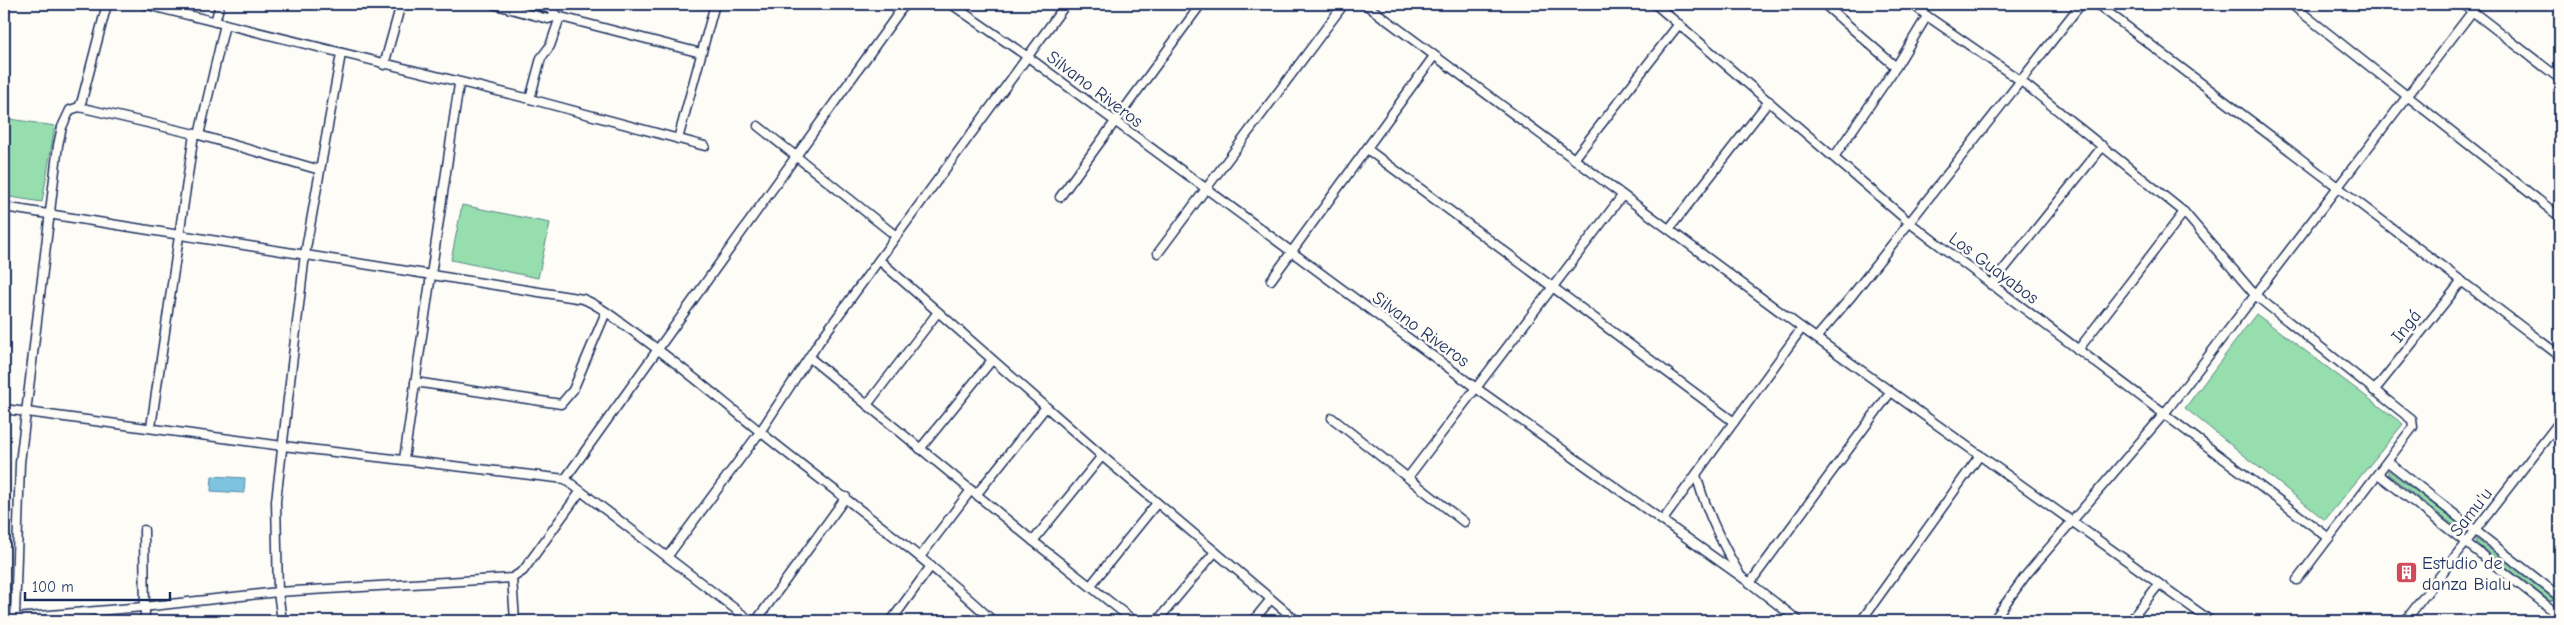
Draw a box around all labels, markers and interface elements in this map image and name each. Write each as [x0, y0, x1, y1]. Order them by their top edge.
street label: Silvano Riveros [1043, 47, 1147, 132]
street label: Los Guayabos [1945, 228, 2043, 309]
street label: Silvano Riveros [1368, 287, 1473, 372]
street label: Ingá [2387, 306, 2426, 347]
street label: Samu'u [2446, 484, 2497, 541]
place label: Estudio de danza Bialu [2422, 553, 2511, 595]
building icon: Estudio de danza Bialu [2394, 561, 2418, 585]
scale bar [25, 570, 170, 602]
text: 100 m [32, 578, 74, 596]

